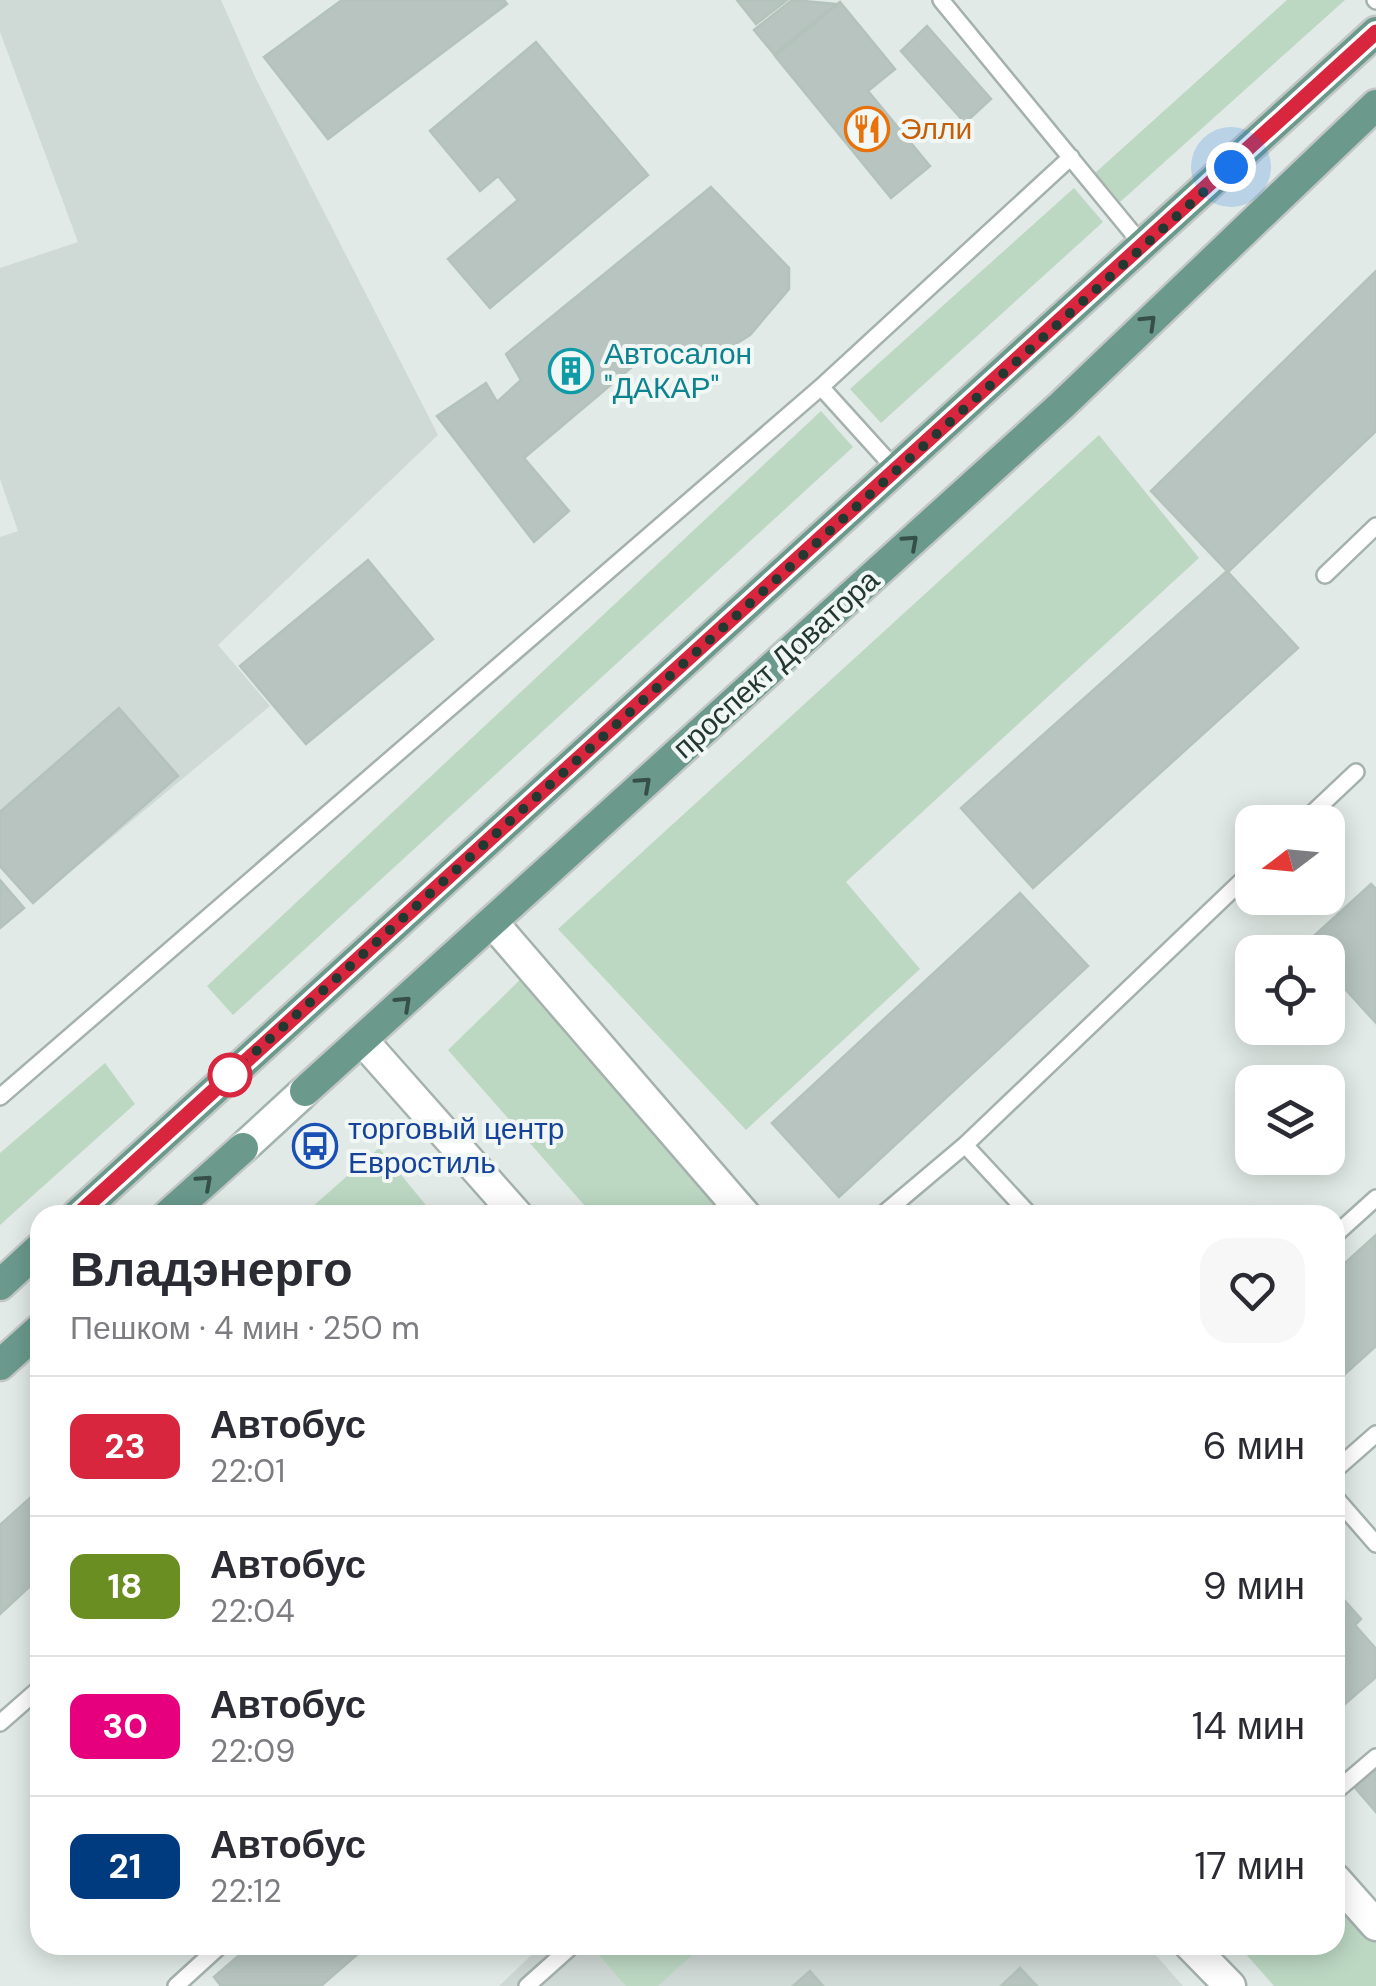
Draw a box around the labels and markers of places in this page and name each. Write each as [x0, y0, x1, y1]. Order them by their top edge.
restaurant icon: Элли [844, 106, 890, 152]
place label: Элли [900, 109, 972, 148]
place label: Автосалон "ДАКАР" [604, 334, 752, 407]
building icon: Автосалон "ДАКАР" [548, 348, 594, 394]
unlabelled marker [209, 1054, 251, 1096]
place label: торговый центр Евростиль [348, 1109, 565, 1182]
bus stop icon: торговый центр Евростиль [292, 1123, 338, 1169]

